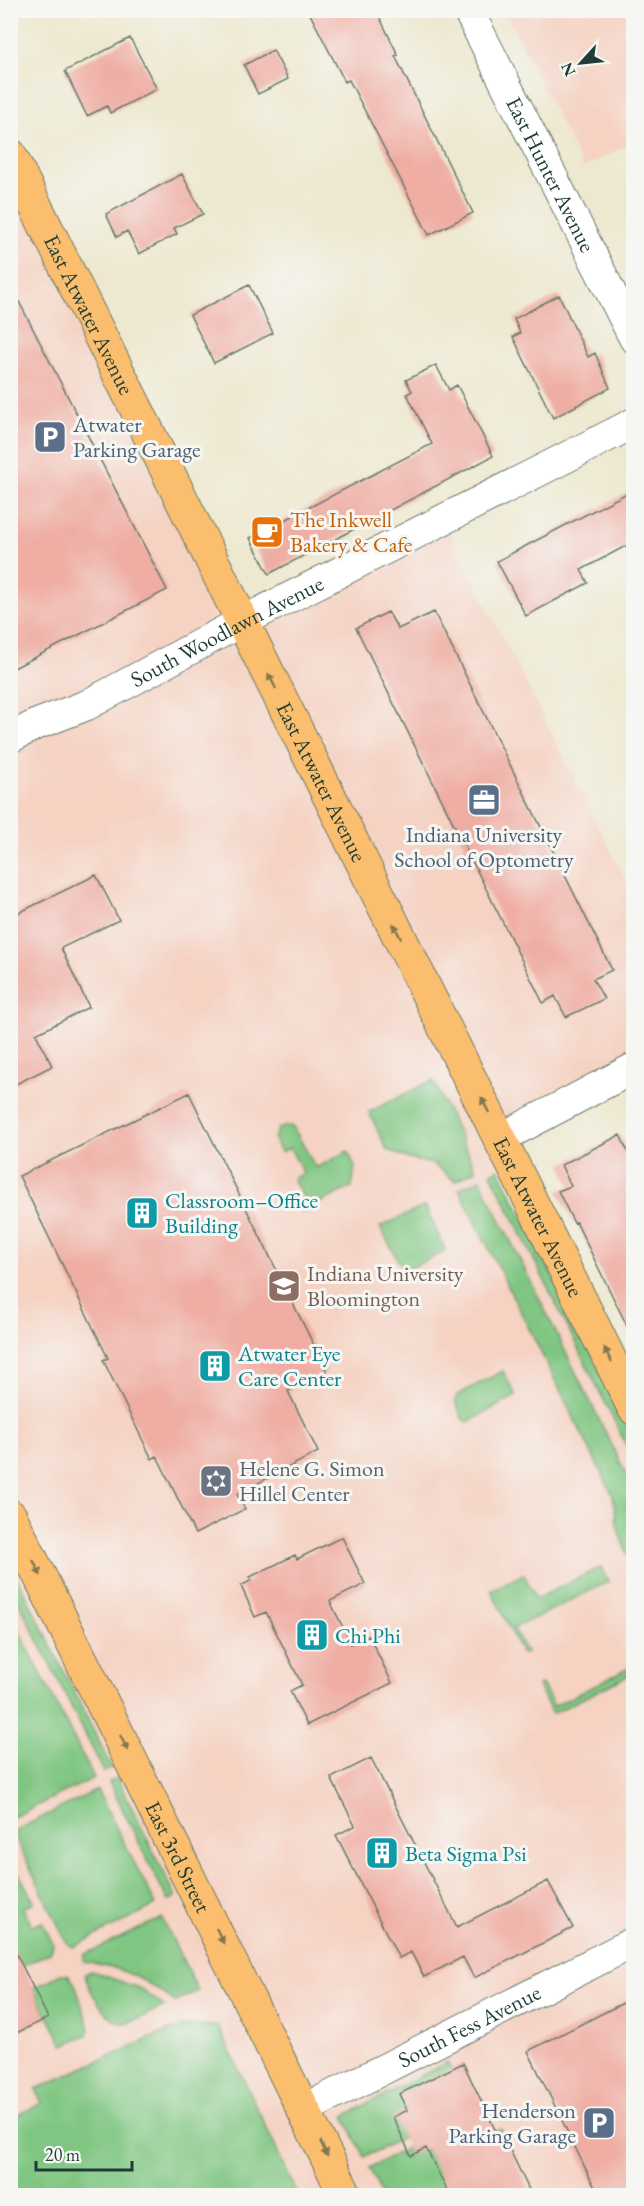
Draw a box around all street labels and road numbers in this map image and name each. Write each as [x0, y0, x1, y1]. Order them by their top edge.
street label: East Hunter Avenue [499, 92, 602, 257]
street label: East Atwater Avenue [37, 230, 141, 400]
street label: South Woodlawn Avenue [125, 569, 329, 694]
street label: East Atwater Avenue [270, 697, 374, 867]
street label: East Atwater Avenue [486, 1132, 590, 1302]
street label: East 3rd Street [138, 1796, 218, 1918]
street label: South Fess Avenue [393, 1978, 546, 2074]

